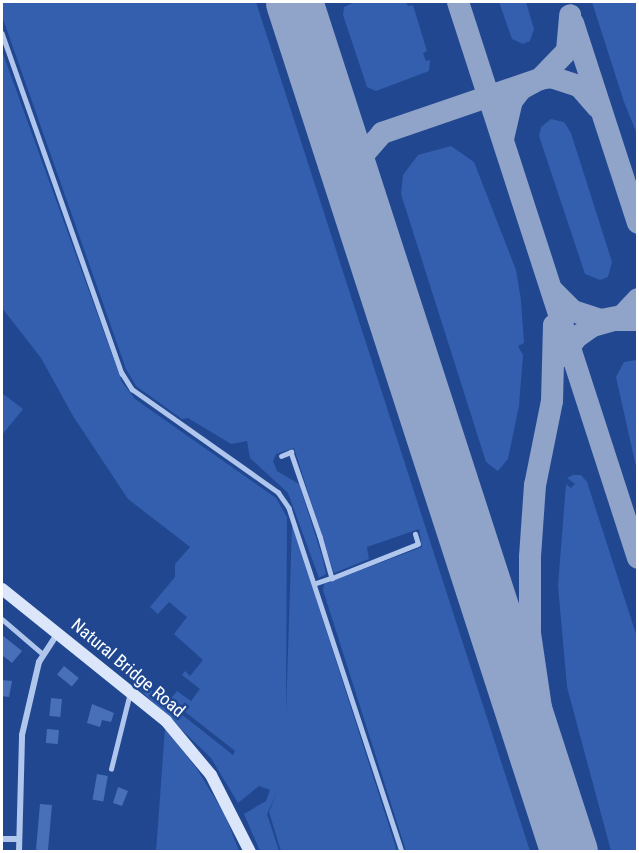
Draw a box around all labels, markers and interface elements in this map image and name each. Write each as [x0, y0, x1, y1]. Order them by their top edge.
street label: Natural Bridge Road [67, 614, 189, 722]

